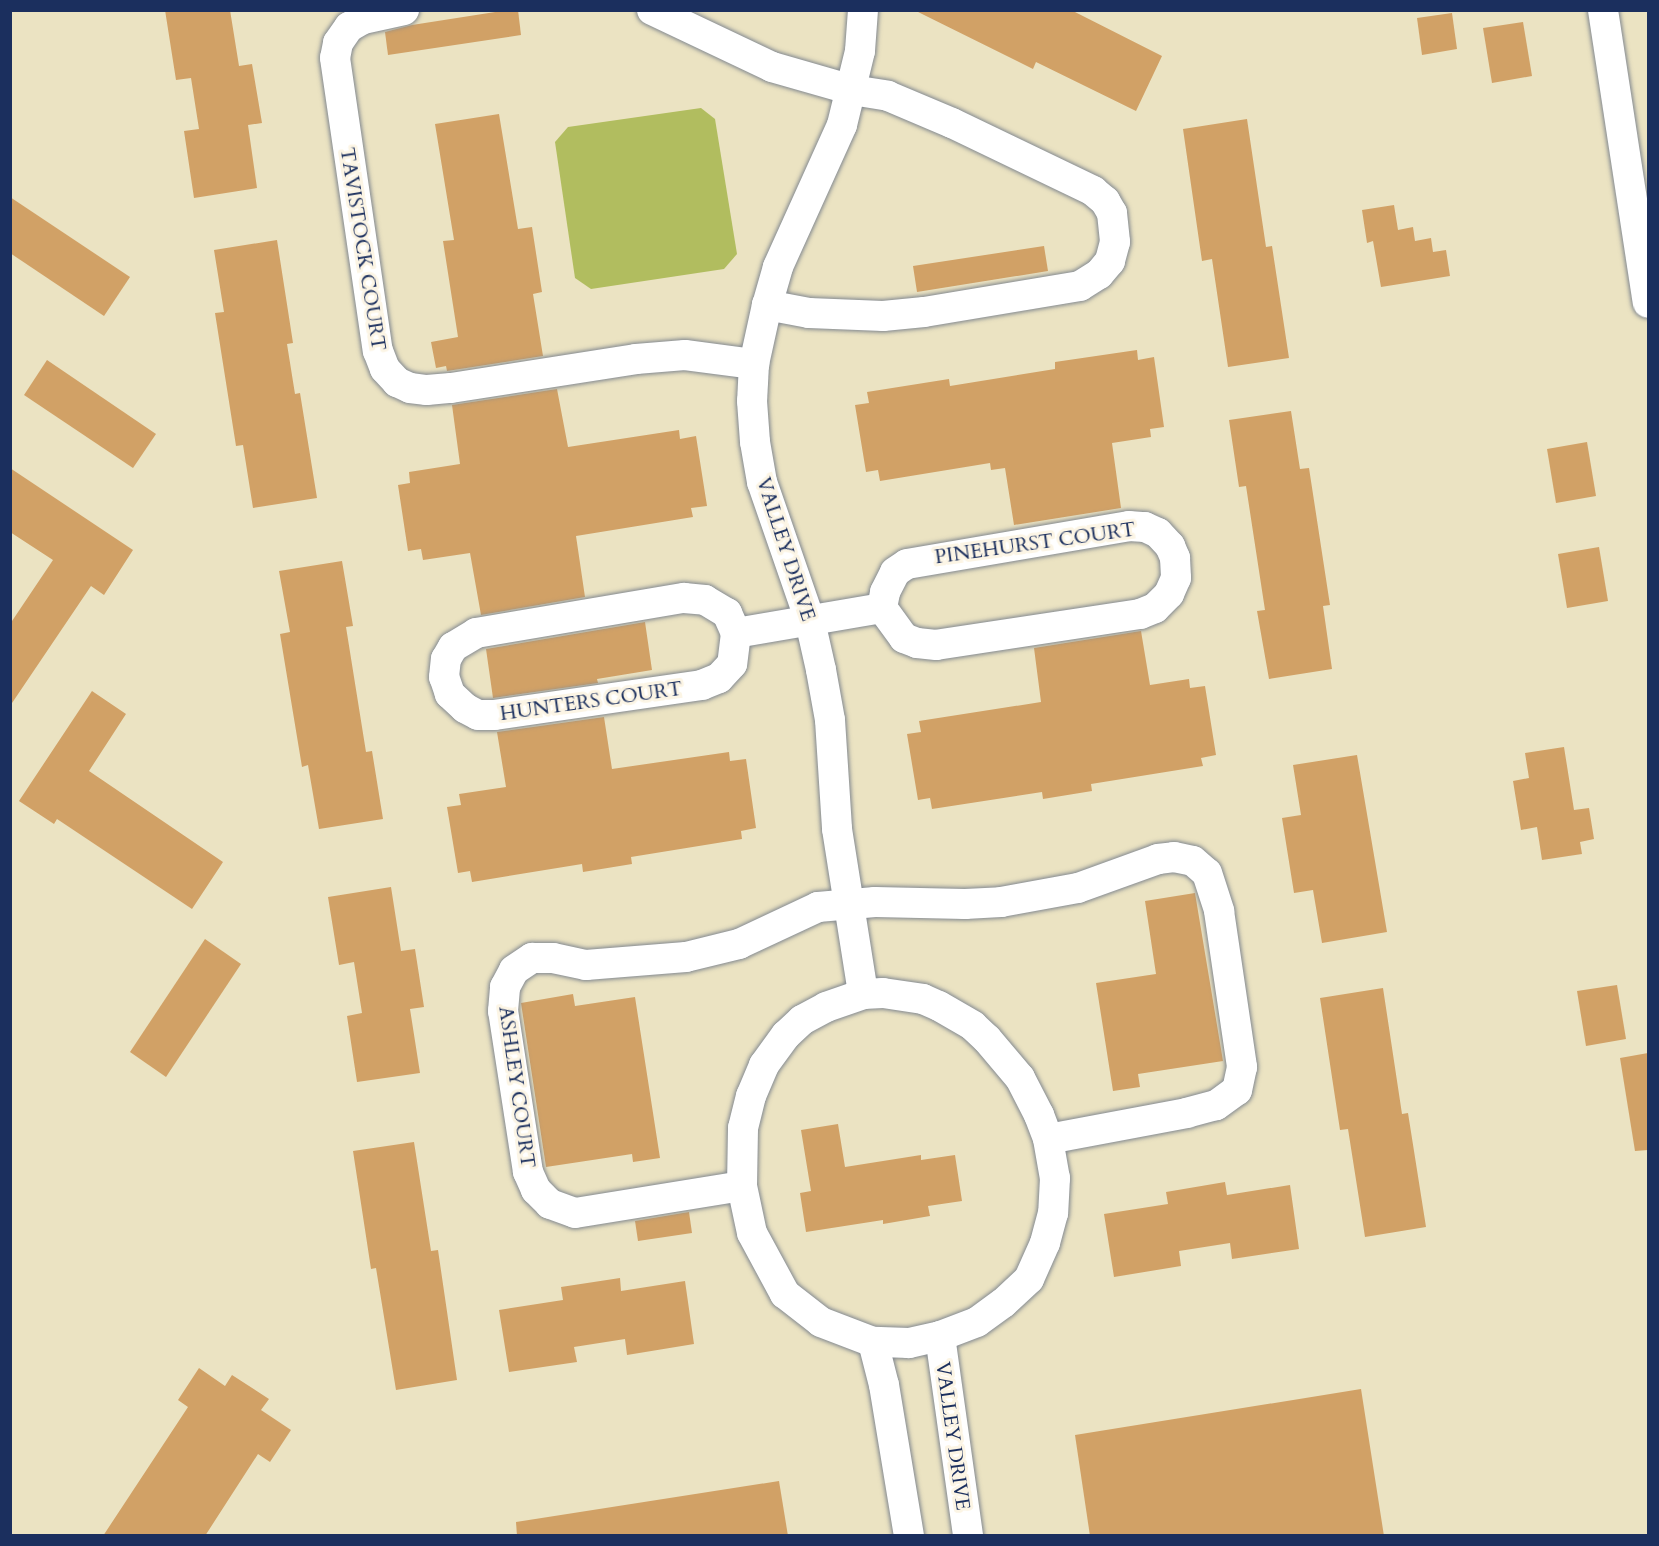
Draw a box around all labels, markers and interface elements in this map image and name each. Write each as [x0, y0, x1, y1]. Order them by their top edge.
street label: TAVISTOCK COURT [335, 146, 391, 352]
street label: VALLEY DRIVE [751, 474, 821, 624]
street label: PINEHURST COURT [933, 517, 1137, 569]
street label: HUNTERS COURT [498, 676, 684, 726]
street label: ASHLEY COURT [494, 1005, 540, 1169]
street label: VALLEY DRIVE [931, 1360, 975, 1512]

